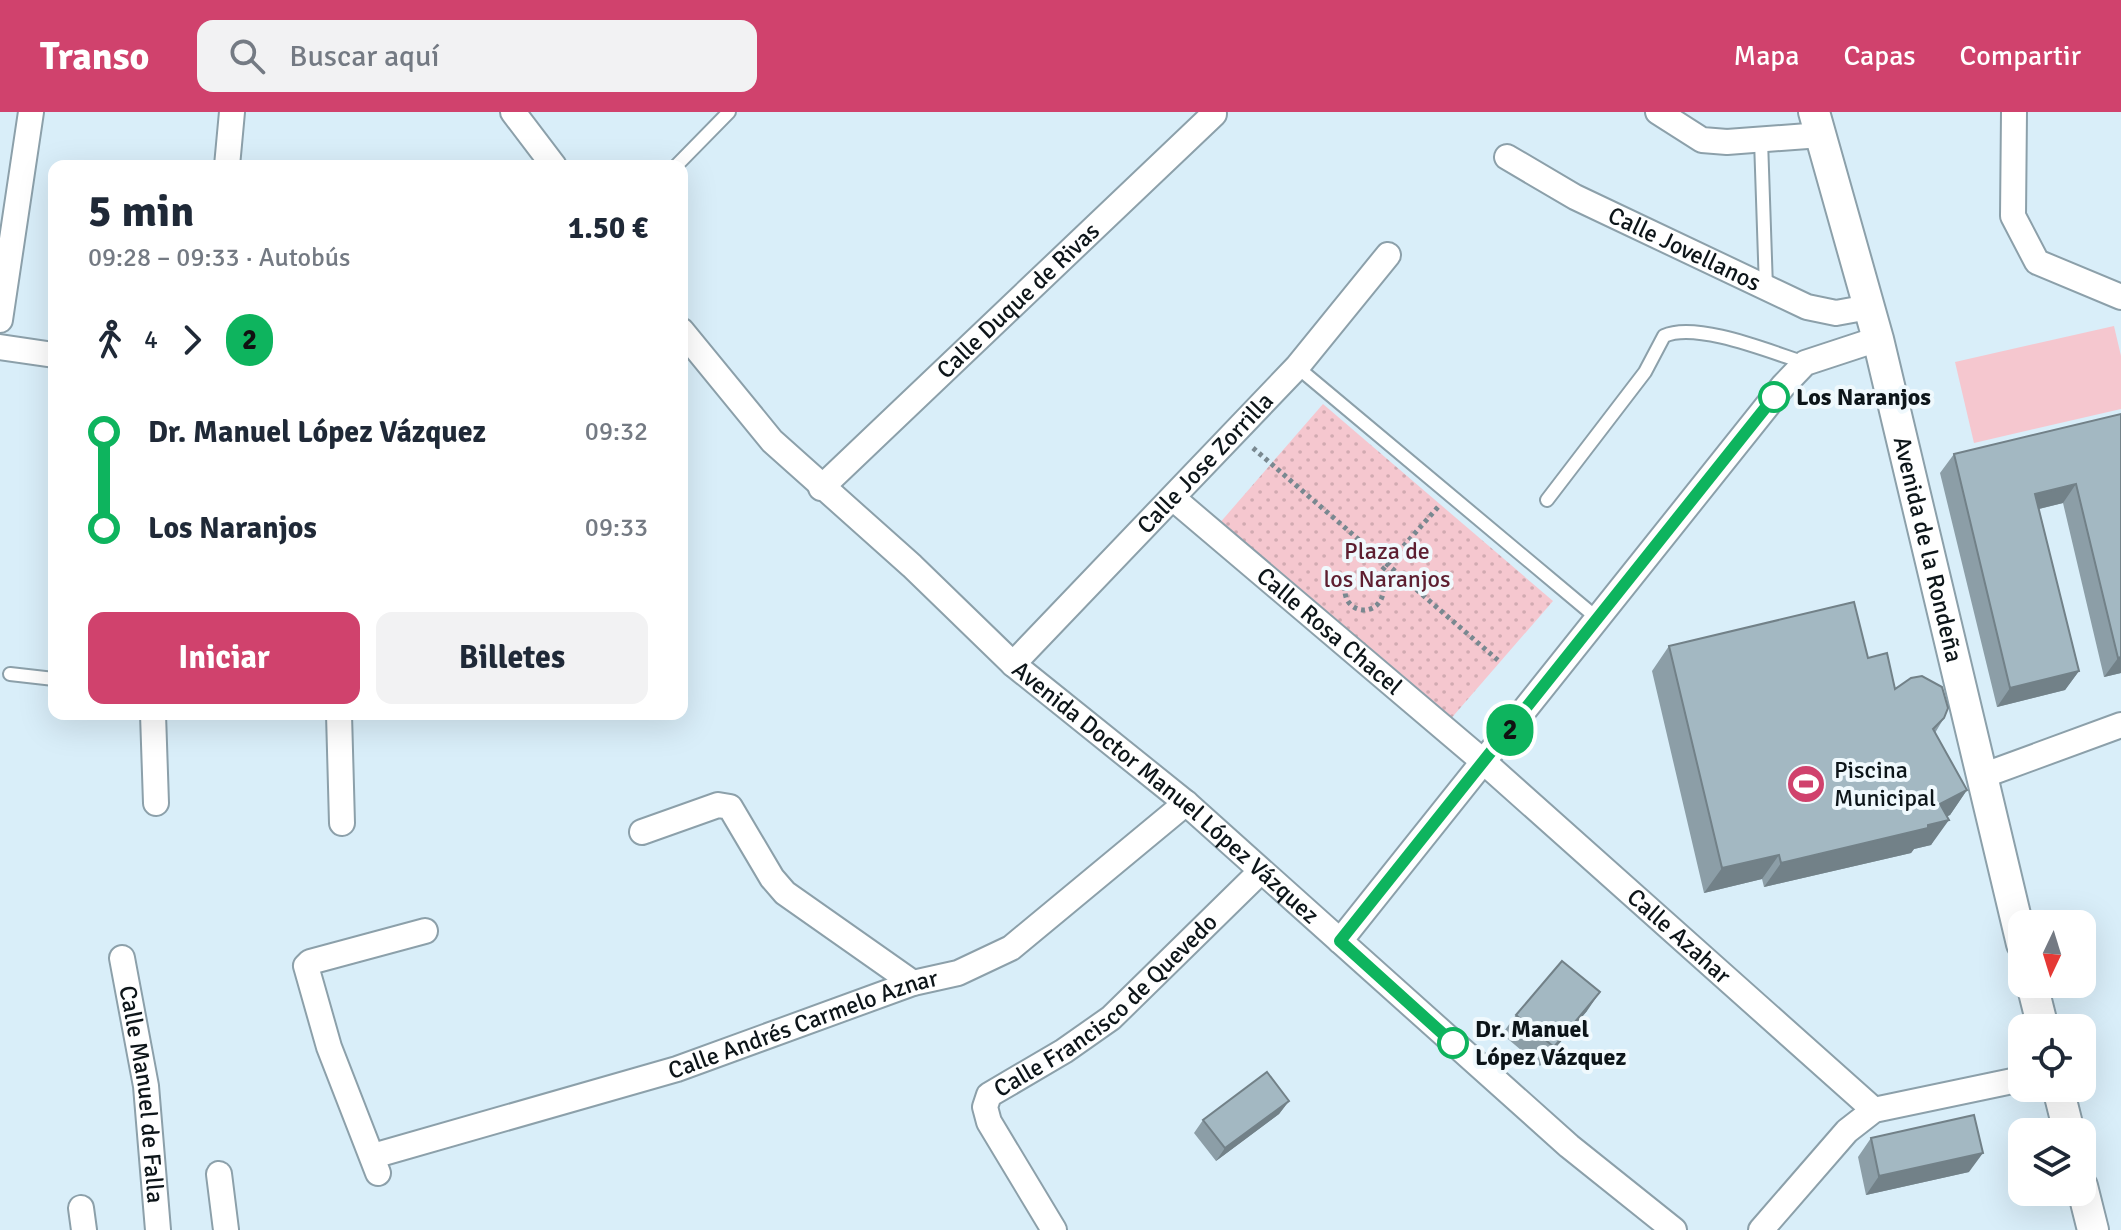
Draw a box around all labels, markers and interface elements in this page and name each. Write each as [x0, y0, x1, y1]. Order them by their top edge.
search box [197, 20, 757, 92]
text: Transo [40, 33, 149, 80]
icon: search [225, 34, 269, 78]
text: Buscar aquí [289, 38, 439, 75]
text: Mapa [1734, 39, 1799, 73]
text: Capas [1843, 39, 1916, 73]
text: Compartir [1960, 39, 2081, 73]
text: 5 min [88, 185, 194, 239]
street label: Calle Jovellanos [1603, 200, 1766, 298]
text: 1.50 € [568, 210, 648, 247]
street label: Calle Duque de Rivas [930, 216, 1106, 385]
text: 09:28 – 09:33 · Autobús [88, 242, 350, 274]
icon: walk [88, 318, 132, 362]
icon: forward [170, 318, 214, 362]
text: 2 [242, 323, 257, 357]
text: 4 [144, 324, 158, 356]
marker: Los Naranjos [1759, 382, 1789, 412]
place label: Los Naranjos [1796, 382, 1931, 412]
street label: Calle Jose Zorrilla [1131, 386, 1280, 540]
text: Dr. Manuel López Vázquez [148, 414, 486, 451]
text: 09:32 [585, 416, 648, 448]
street label: Avenida de la Rondeña [1887, 433, 1969, 665]
text: Los Naranjos [148, 510, 317, 547]
text: 09:33 [585, 512, 648, 544]
park label: Plaza de los Naranjos [1323, 536, 1451, 594]
street label: Calle Rosa Chacel [1250, 561, 1409, 701]
button: Iniciar [88, 612, 360, 704]
button: Billetes [376, 612, 648, 704]
street label: Avenida Doctor Manuel López Vázquez [1006, 654, 1325, 930]
line badge: 2 [1484, 704, 1536, 756]
text: 2 [1502, 713, 1518, 747]
place label: Piscina Municipal [1834, 755, 1936, 813]
sports icon: Piscina Municipal [1785, 763, 1827, 805]
street label: Calle Azahar [1621, 882, 1737, 990]
street label: Calle Francisco de Quevedo [988, 907, 1224, 1104]
north arrow [2008, 910, 2096, 998]
map controls [2008, 910, 2096, 1206]
street label: Calle Andrés Carmelo Aznar [665, 963, 941, 1086]
street label: Calle Manuel de Falla [112, 983, 171, 1204]
place label: Dr. Manuel López Vázquez [1475, 1014, 1626, 1072]
button: locate [2008, 1014, 2096, 1102]
marker: Dr. Manuel López Vázquez [1438, 1028, 1468, 1058]
button: layers [2008, 1118, 2096, 1206]

